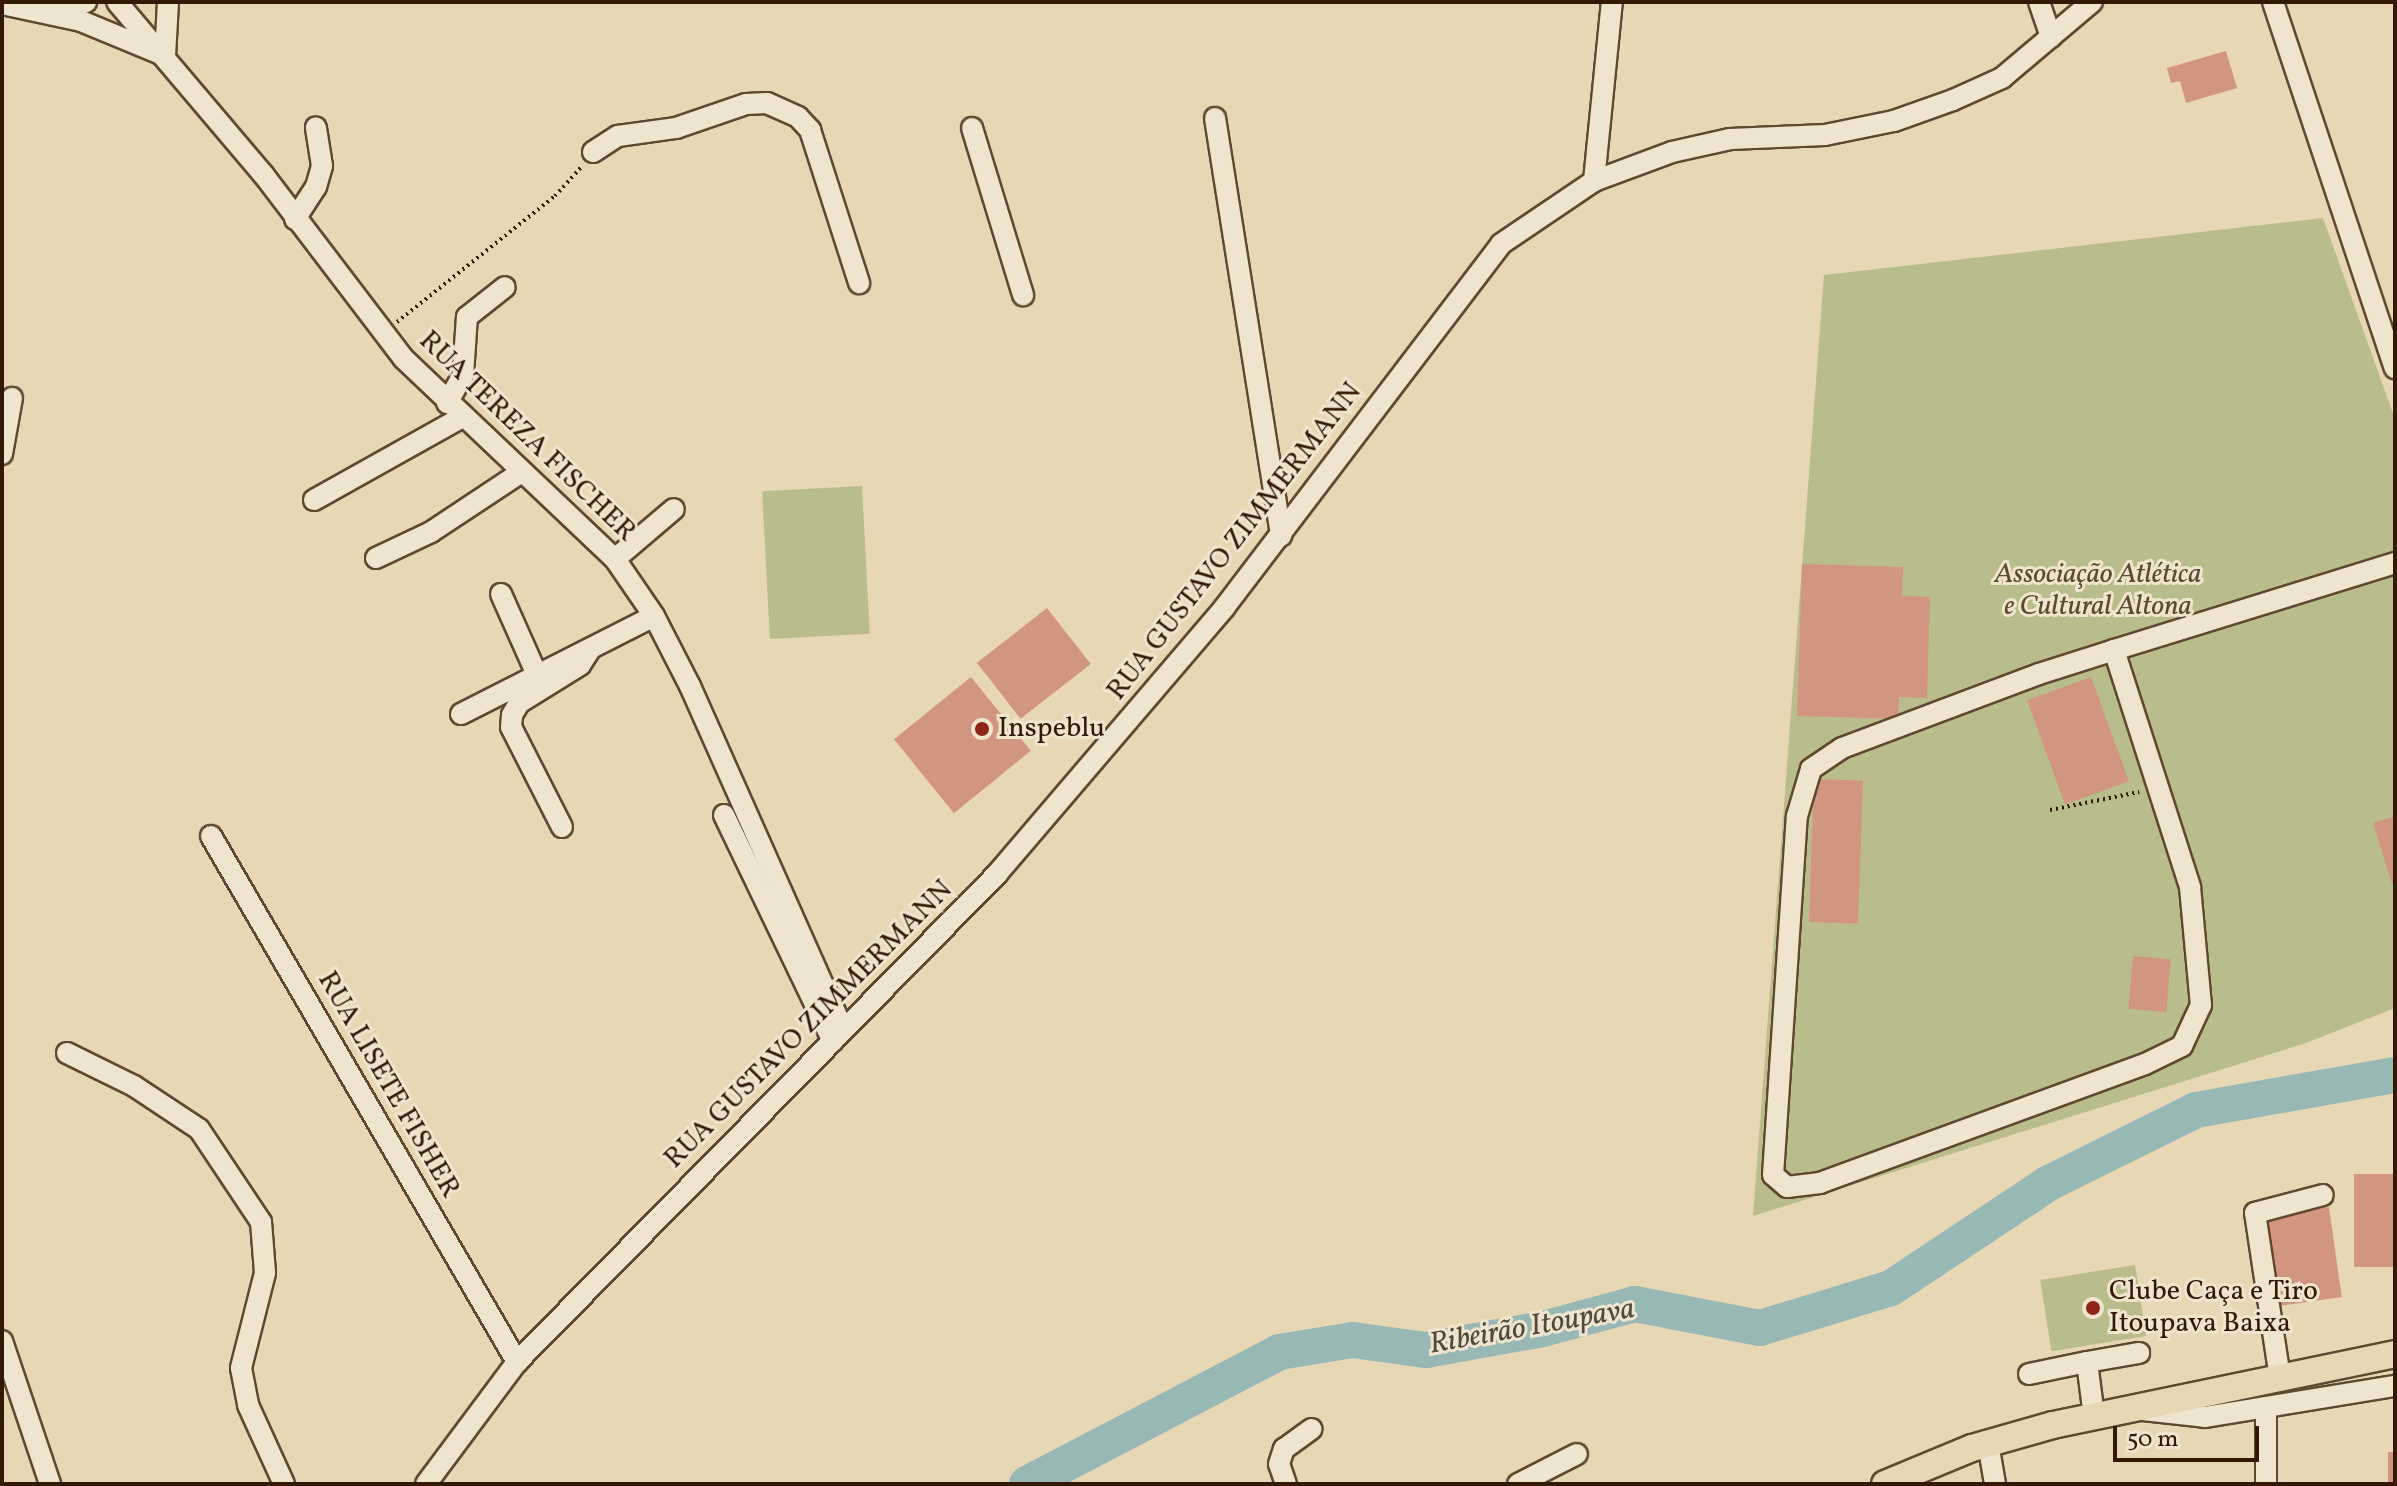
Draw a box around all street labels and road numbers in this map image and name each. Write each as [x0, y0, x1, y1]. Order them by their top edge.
street label: RUA TEREZA FISCHER [411, 324, 643, 550]
street label: RUA GUSTAVO ZIMMERMANN [1101, 377, 1369, 707]
street label: RUA GUSTAVO ZIMMERMANN [658, 874, 960, 1176]
street label: RUA LISETE FISHER [310, 966, 466, 1204]

